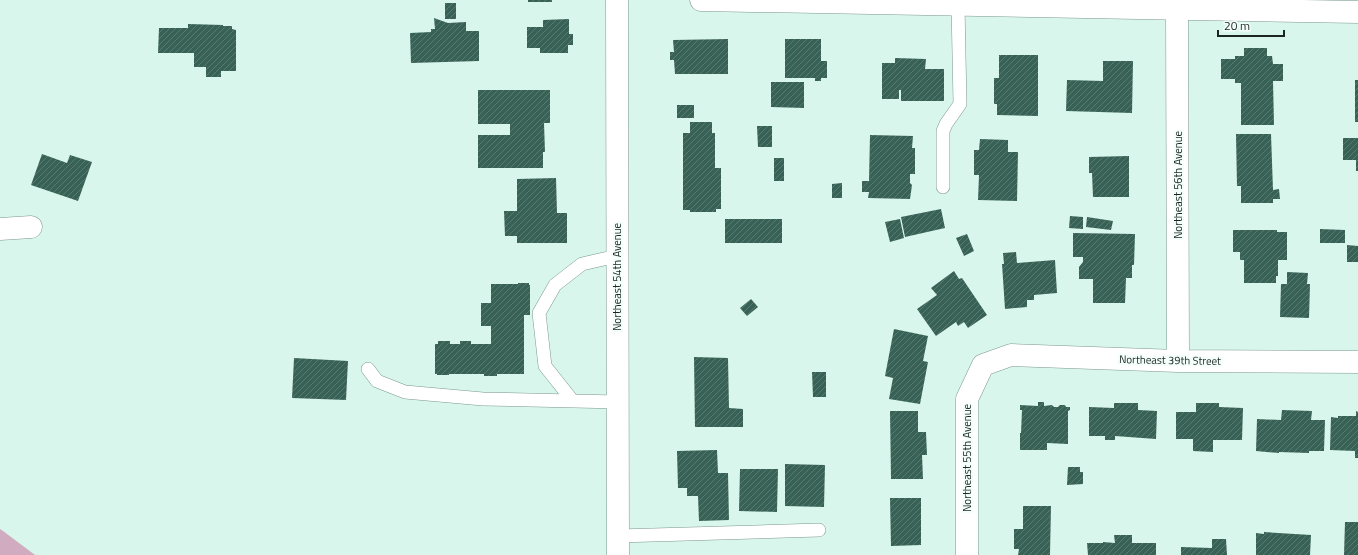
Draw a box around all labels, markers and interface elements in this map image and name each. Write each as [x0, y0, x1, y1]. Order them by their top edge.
scale bar [1218, 12, 1284, 38]
text: 20 m [1224, 16, 1250, 35]
street label: Northeast 56th Avenue [1170, 130, 1186, 239]
street label: Northeast 54th Avenue [609, 222, 625, 331]
street label: Northeast 39th Street [1119, 351, 1221, 369]
street label: Northeast 55th Avenue [959, 403, 975, 512]

